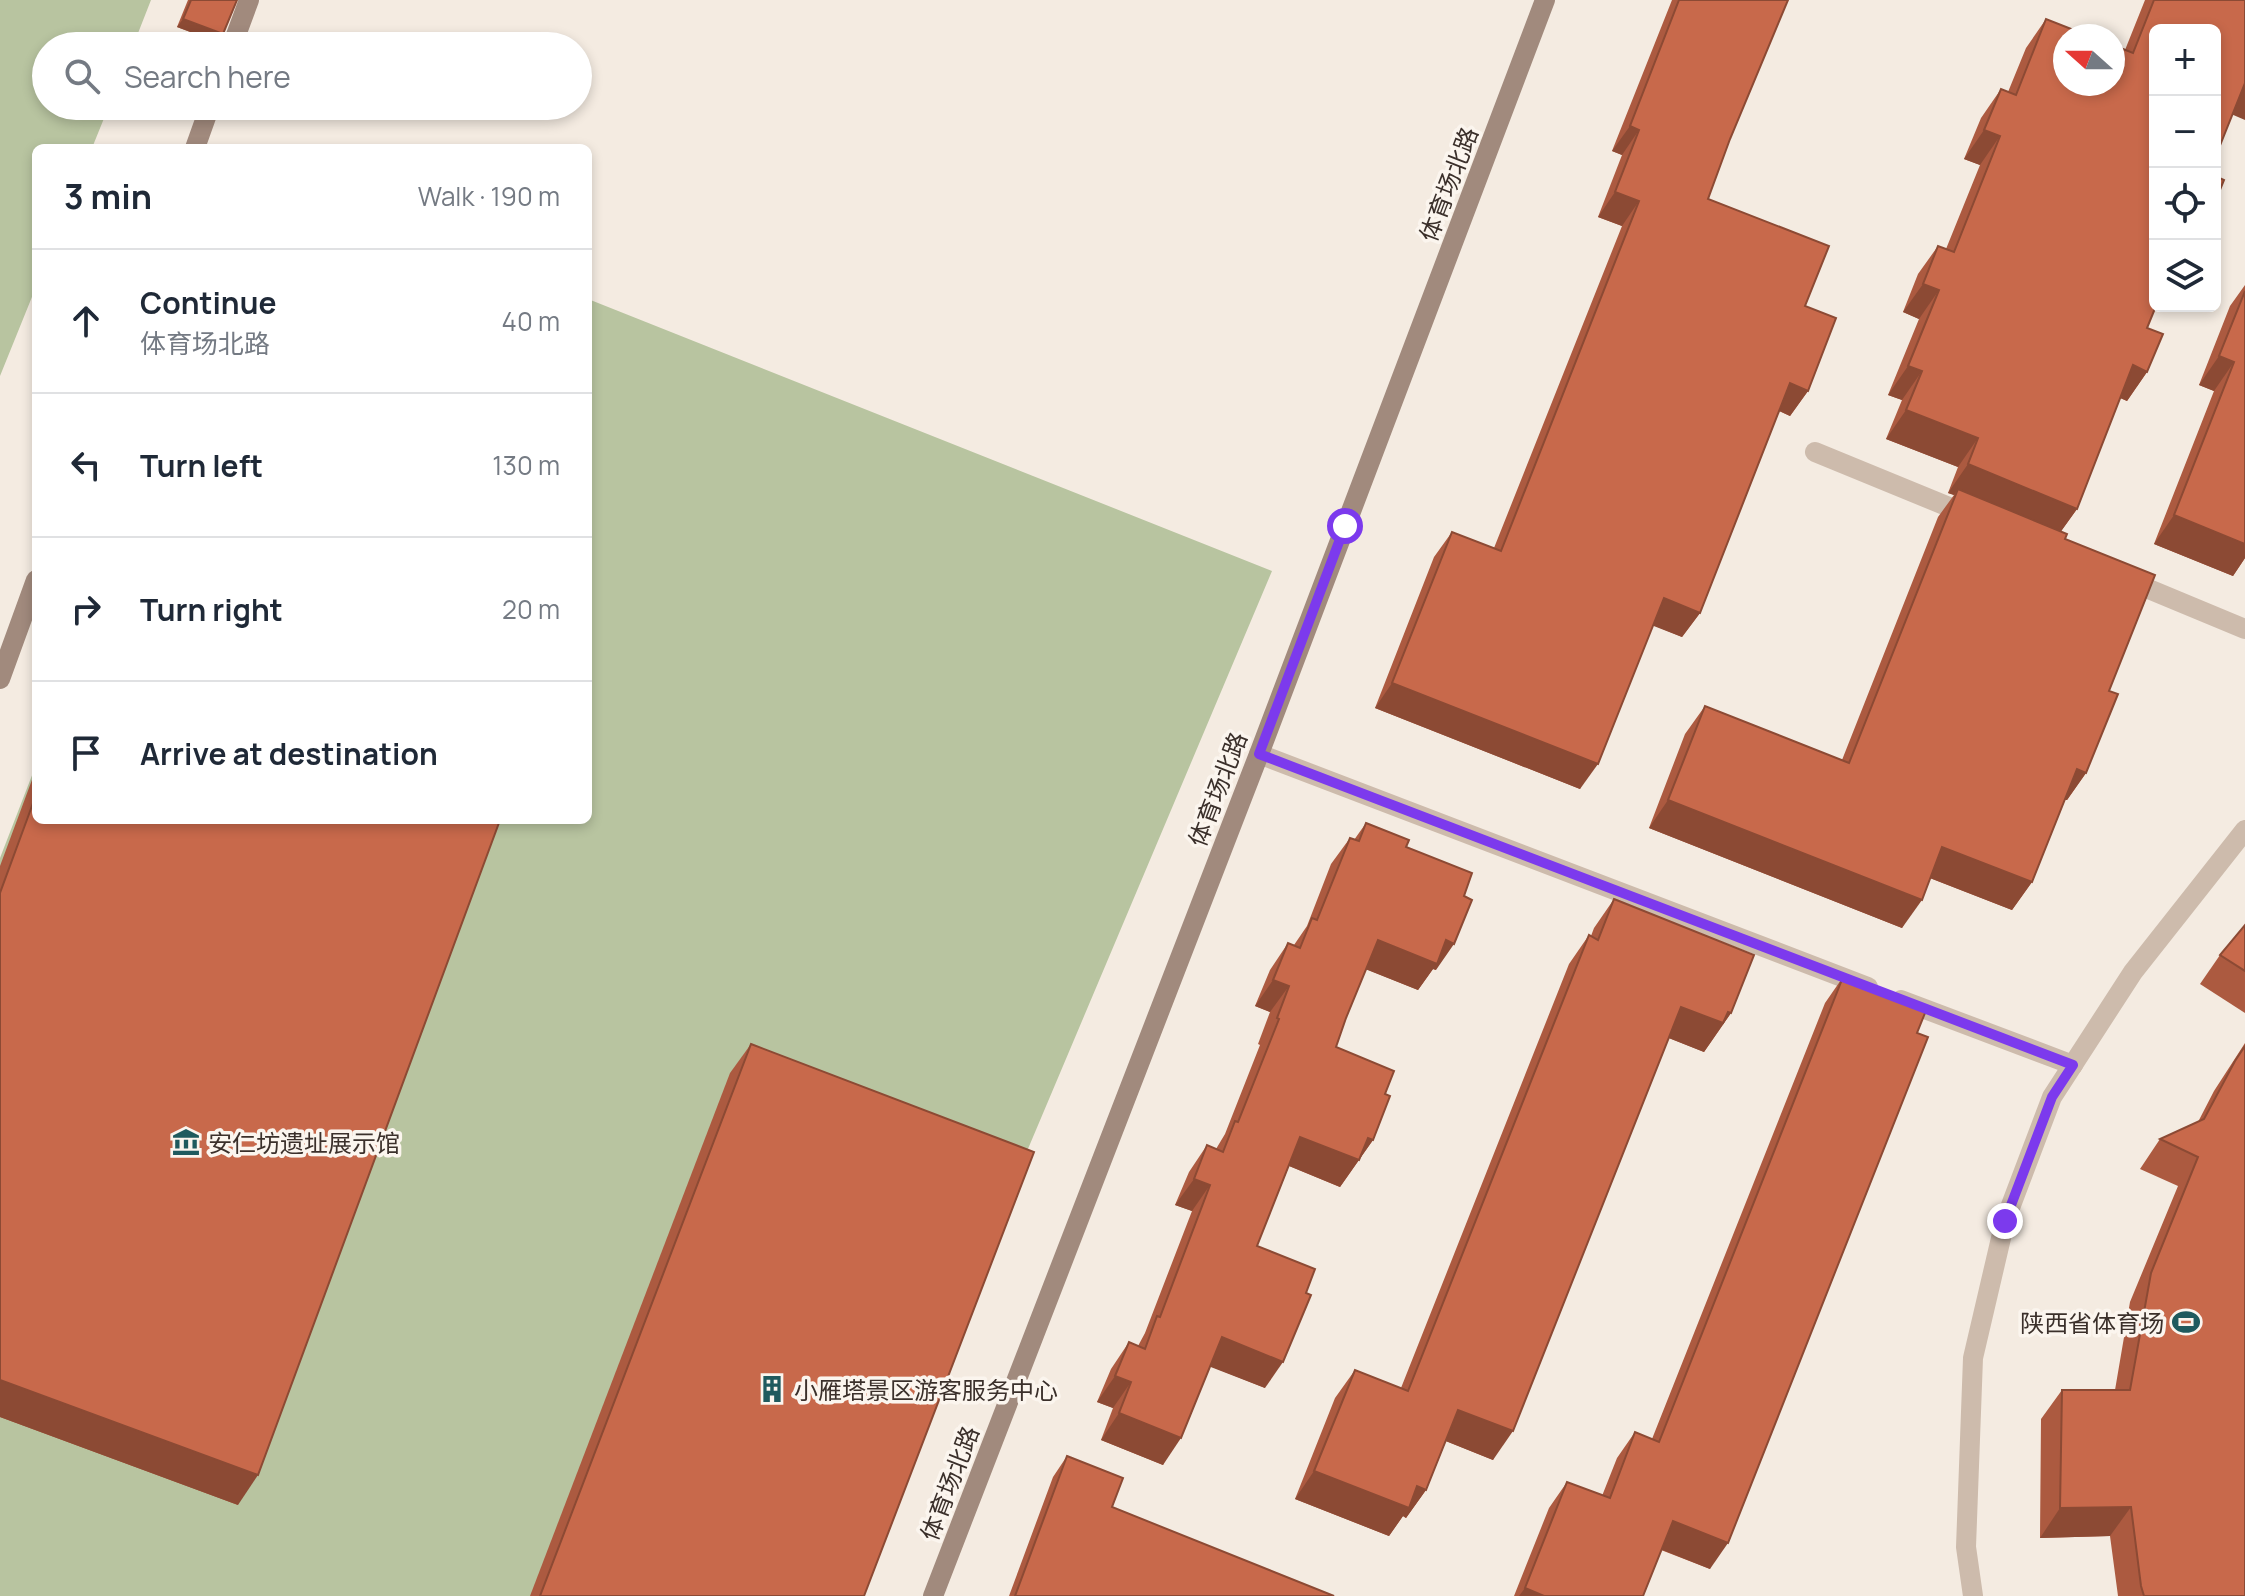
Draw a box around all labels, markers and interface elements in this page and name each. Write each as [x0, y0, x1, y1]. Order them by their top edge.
north arrow [2053, 24, 2125, 96]
map controls [2149, 24, 2221, 312]
button: + [2149, 24, 2221, 96]
search box [32, 32, 592, 120]
icon: search [60, 54, 104, 98]
text: Search here [124, 56, 291, 97]
button: − [2149, 96, 2221, 168]
street label: 体育场北路 [1411, 122, 1485, 246]
button: locate [2149, 168, 2221, 240]
text: 3 min [64, 173, 152, 219]
text: Walk · 190 m [418, 178, 560, 214]
button: layers [2149, 240, 2221, 312]
text: Continue [140, 282, 276, 323]
icon: ahead [64, 299, 108, 343]
text: 40 m [502, 303, 560, 339]
text: 体育场北路 [140, 325, 270, 361]
icon: left [64, 443, 108, 487]
text: Turn left [140, 445, 263, 486]
text: 130 m [492, 447, 560, 483]
route start [1327, 508, 1363, 544]
icon: right [64, 587, 108, 631]
text: Turn right [140, 589, 283, 630]
text: 20 m [502, 591, 560, 627]
street label: 体育场北路 [1180, 727, 1254, 851]
icon: arrive [64, 731, 108, 775]
text: Arrive at destination [140, 733, 438, 774]
place label: 安仁坊遗址展示馆 [208, 1126, 400, 1159]
museum icon: 安仁坊遗址展示馆 [171, 1127, 201, 1157]
route end [1987, 1203, 2023, 1239]
place label: 陕西省体育场 [2020, 1306, 2164, 1339]
sports icon: 陕西省体育场 [2171, 1307, 2201, 1337]
place label: 小雁塔景区游客服务中心 [794, 1373, 1058, 1406]
building icon: 小雁塔景区游客服务中心 [757, 1374, 787, 1404]
street label: 体育场北路 [912, 1421, 986, 1545]

